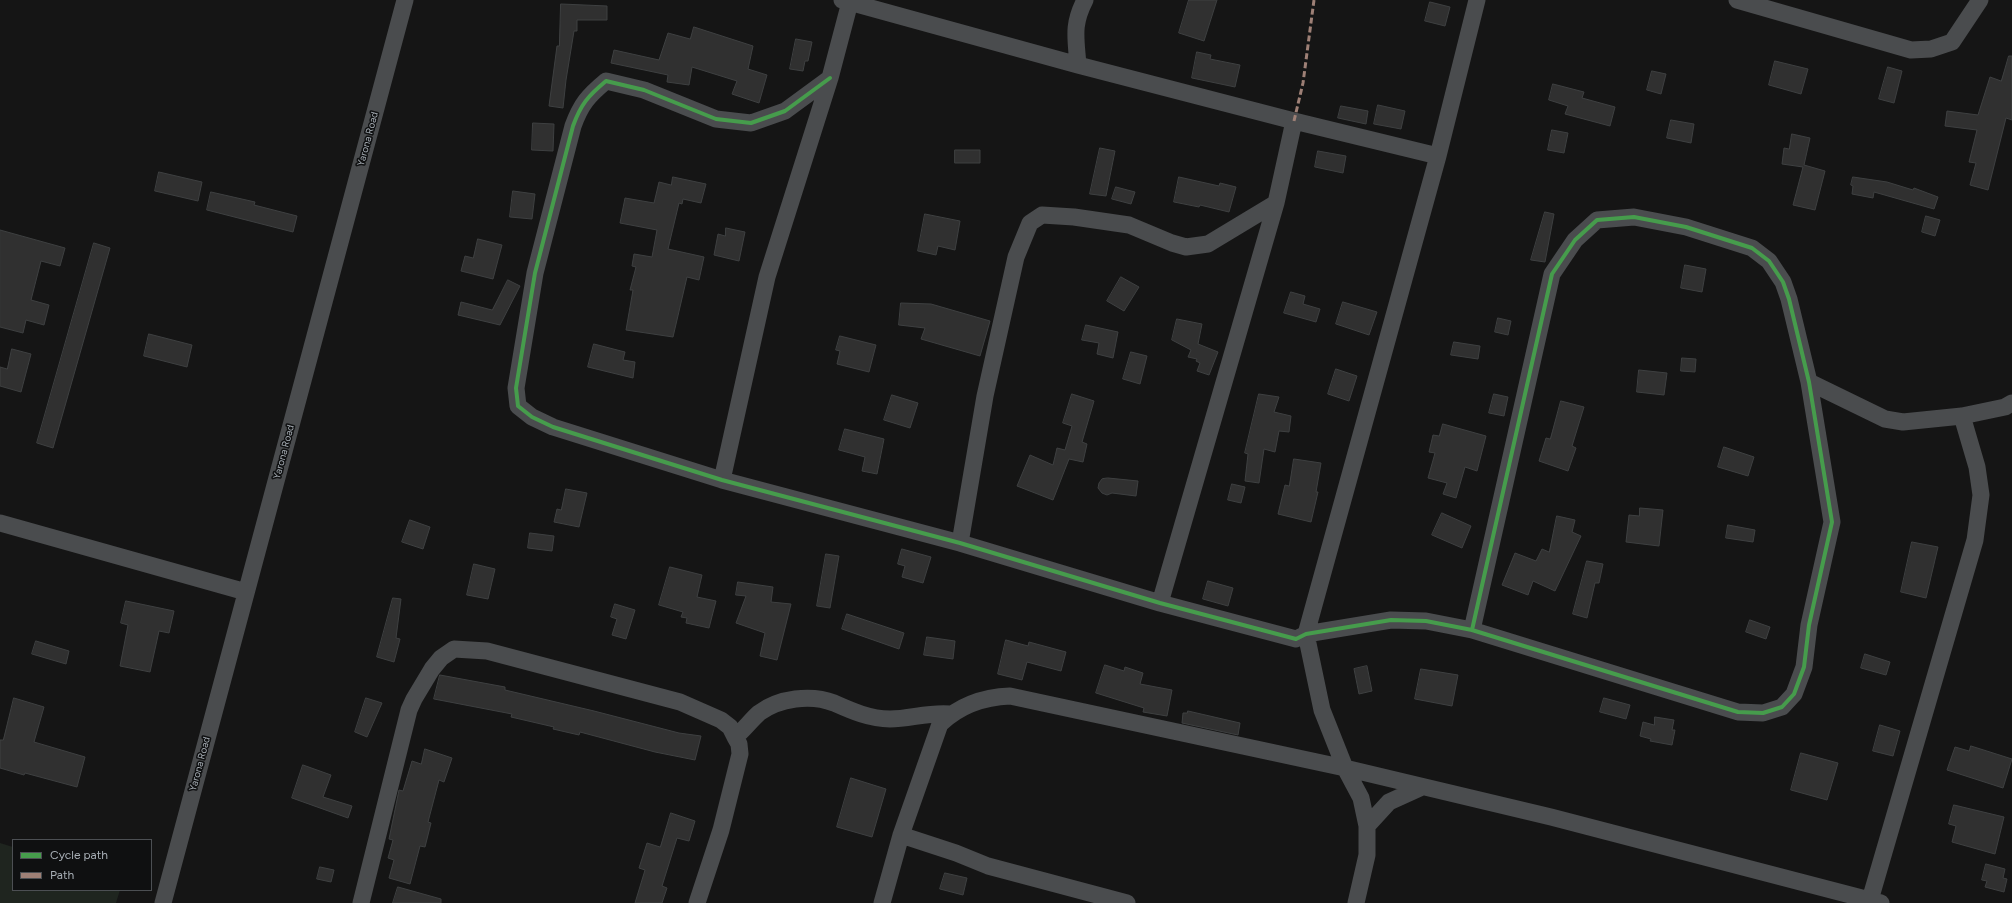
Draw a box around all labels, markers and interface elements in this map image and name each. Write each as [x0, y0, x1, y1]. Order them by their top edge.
street label: Yarona Road [355, 110, 381, 168]
street label: Yarona Road [271, 423, 297, 481]
street label: Yarona Road [187, 735, 213, 793]
legend [12, 839, 152, 891]
text: Cycle path [50, 848, 108, 862]
text: Path [50, 868, 74, 882]

